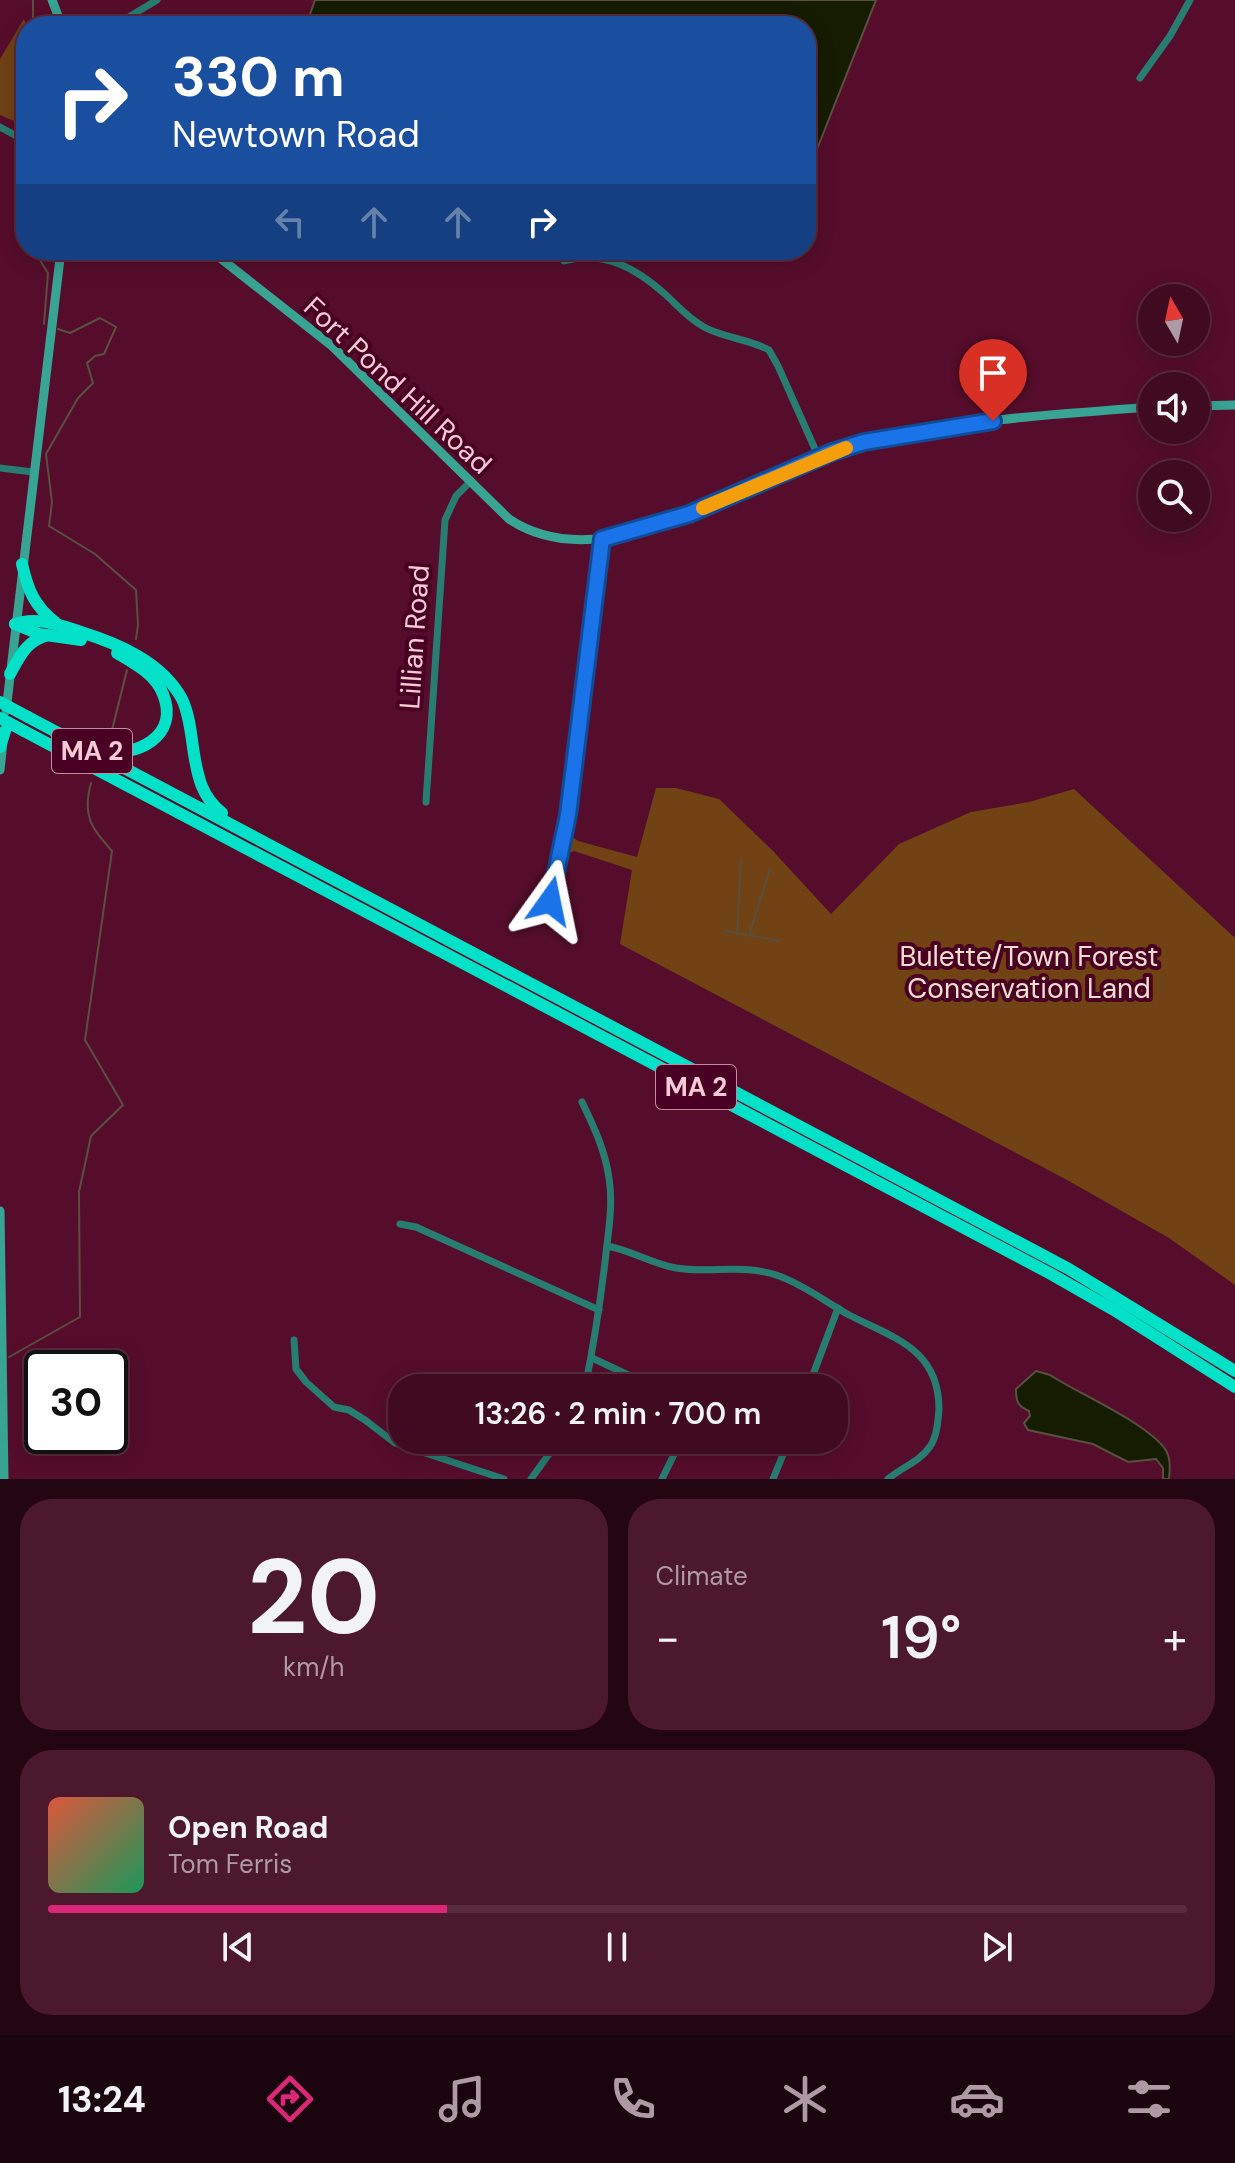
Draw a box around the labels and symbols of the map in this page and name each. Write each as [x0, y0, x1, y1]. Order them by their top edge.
north arrow [1138, 284, 1210, 356]
street label: Fort Pond Hill Road [296, 289, 499, 482]
pin [959, 339, 1027, 421]
street label: Lillian Road [391, 564, 438, 710]
road number: MA 2 [52, 729, 132, 773]
position arrow [508, 859, 592, 943]
park label: Bulette/Town Forest Conservation Land [900, 938, 1158, 1007]
road number: MA 2 [656, 1065, 736, 1109]
speed limit sign: 30 [24, 1350, 128, 1454]

